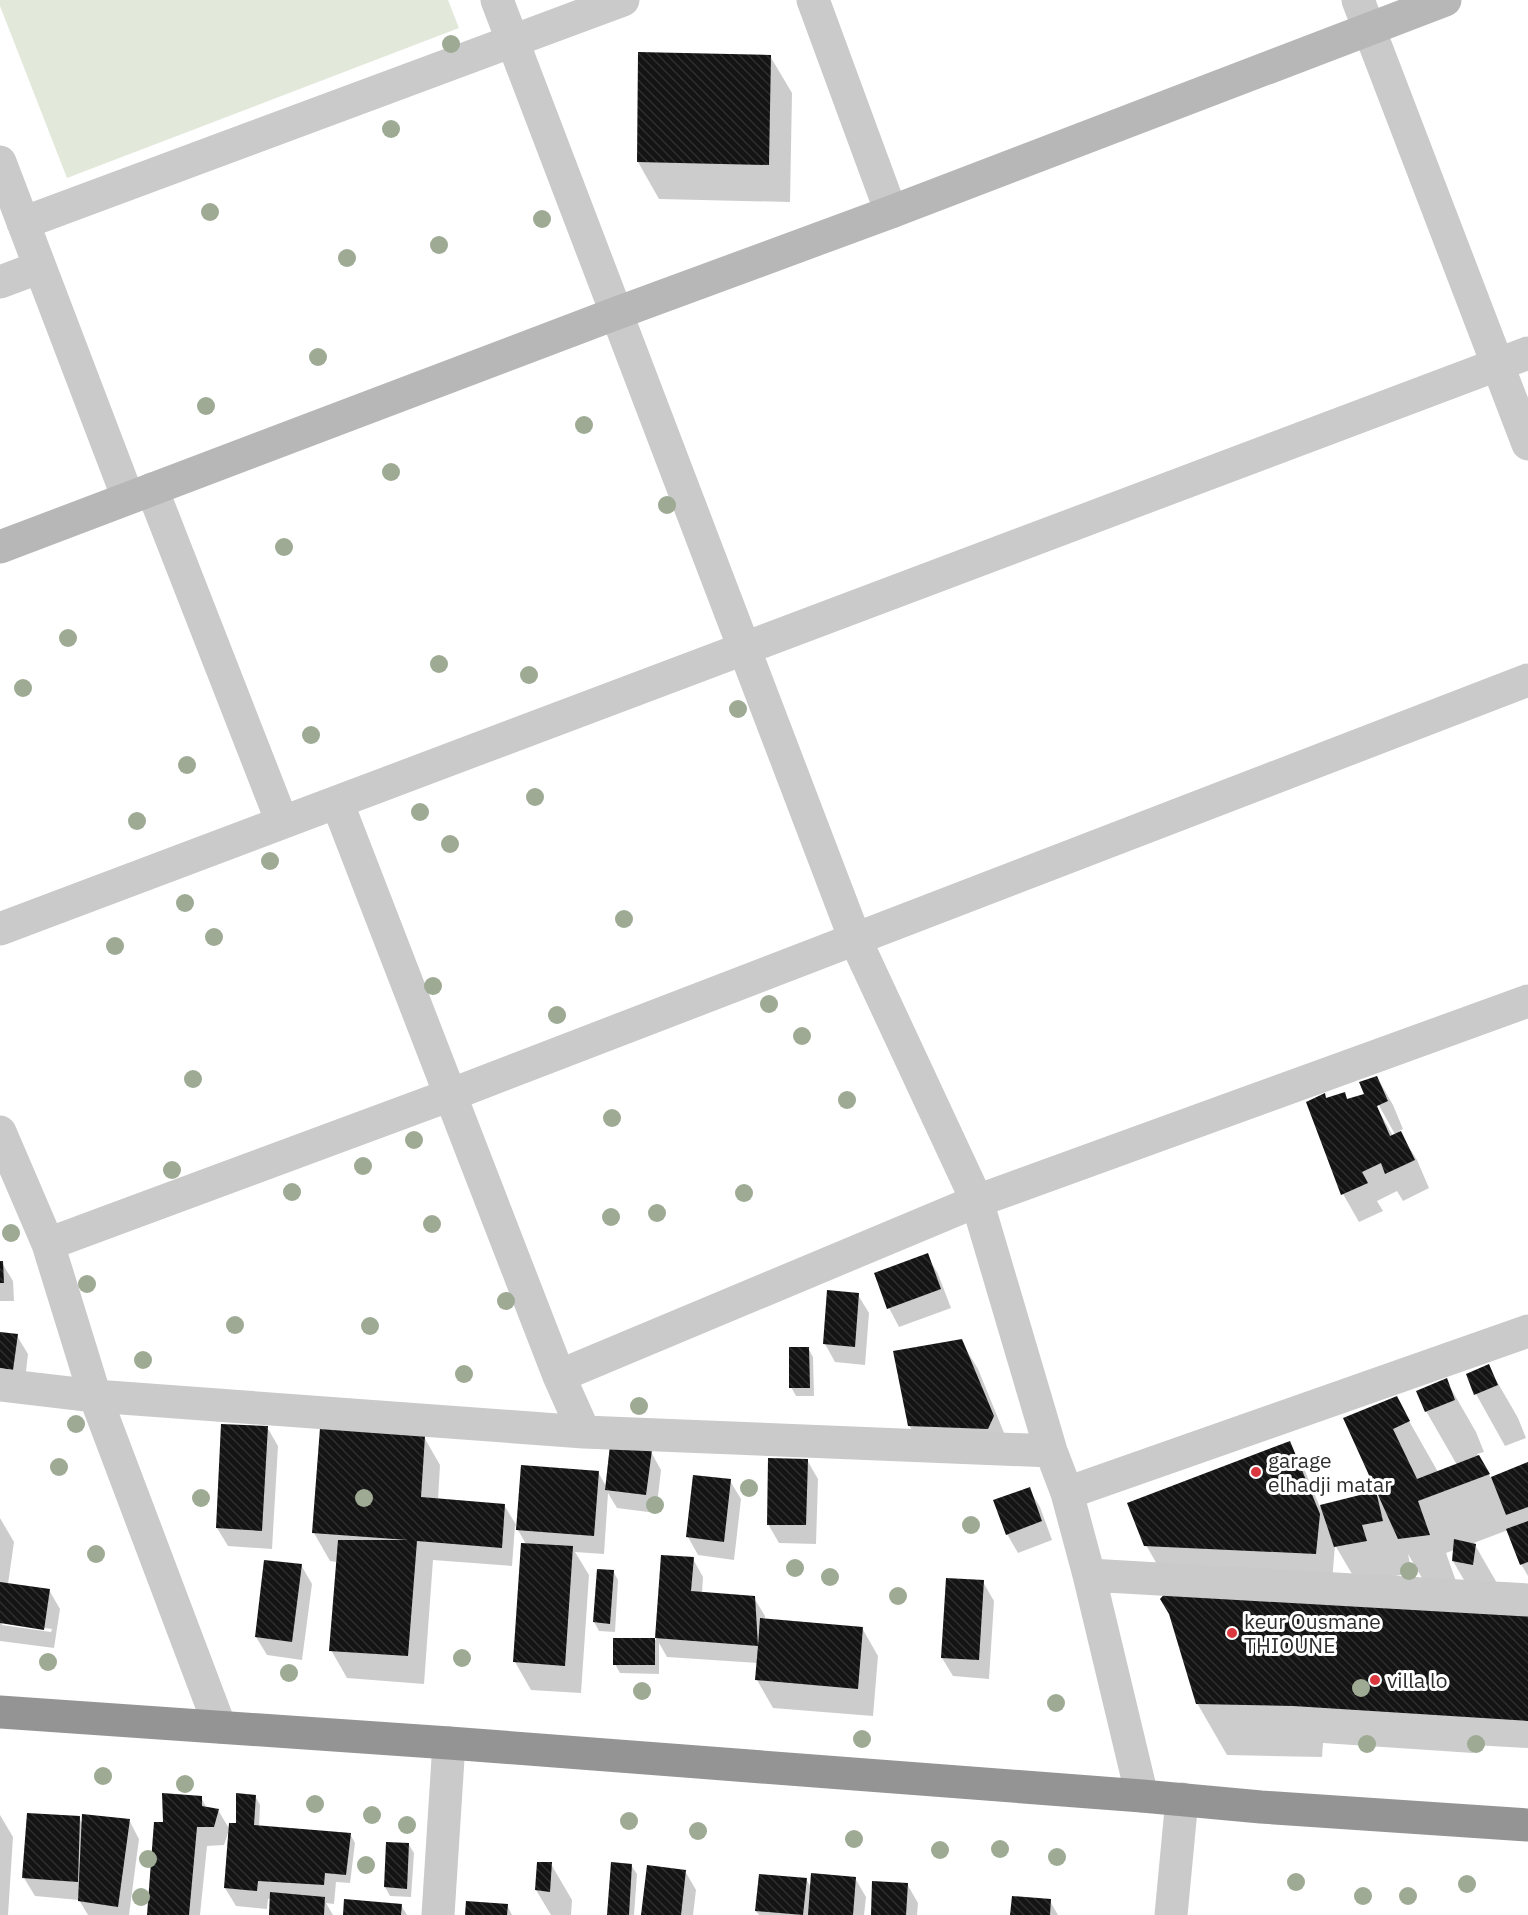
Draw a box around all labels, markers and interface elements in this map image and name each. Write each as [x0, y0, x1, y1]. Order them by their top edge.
place label: garage elhadji matar [1268, 1446, 1392, 1498]
marker: garage elhadji matar [1249, 1465, 1263, 1479]
place label: keur Ousmane THIOUNE [1244, 1607, 1381, 1659]
marker: keur Ousmane THIOUNE [1225, 1626, 1239, 1640]
place label: villa lo [1387, 1666, 1448, 1694]
marker: villa lo [1368, 1673, 1382, 1687]

